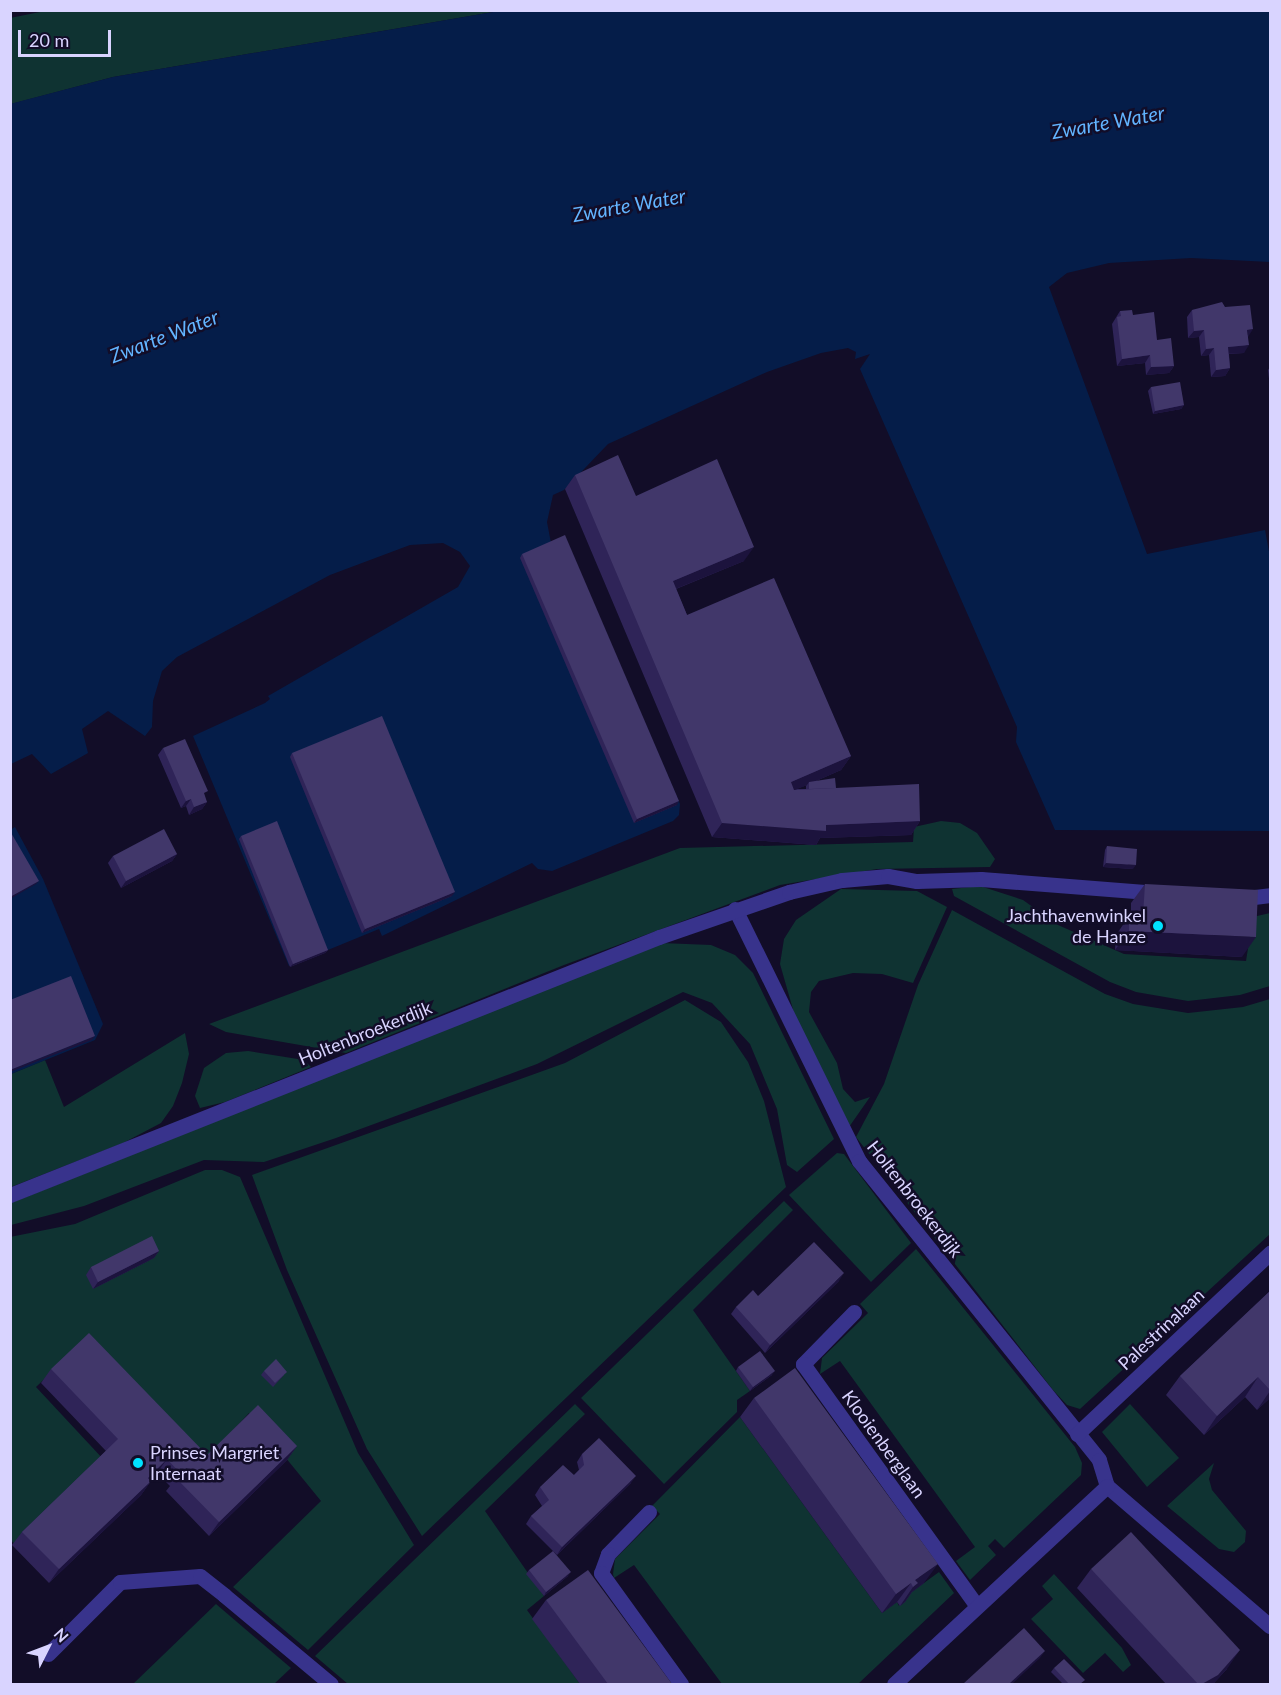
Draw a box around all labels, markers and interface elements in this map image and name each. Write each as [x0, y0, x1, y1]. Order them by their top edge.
scale bar [21, 18, 114, 56]
text: 20 m [29, 29, 69, 51]
water label: Zwarte Water [1050, 100, 1166, 144]
water label: Zwarte Water [571, 183, 687, 227]
water label: Zwarte Water [106, 304, 222, 368]
place label: Jachthavenwinkel de Hanze [1007, 905, 1146, 948]
marker: Jachthavenwinkel de Hanze [1151, 919, 1165, 933]
street label: Holtenbroekerdijk [295, 996, 435, 1070]
street label: Holtenbroekerdijk [863, 1136, 967, 1262]
street label: Palestrinalaan [1114, 1284, 1208, 1374]
street label: Klooienberglaan [838, 1386, 930, 1502]
place label: Prinses Margriet Internaat [150, 1442, 279, 1484]
marker: Prinses Margriet Internaat [131, 1456, 145, 1470]
north arrow [18, 1617, 78, 1677]
text: N [51, 1624, 73, 1646]

